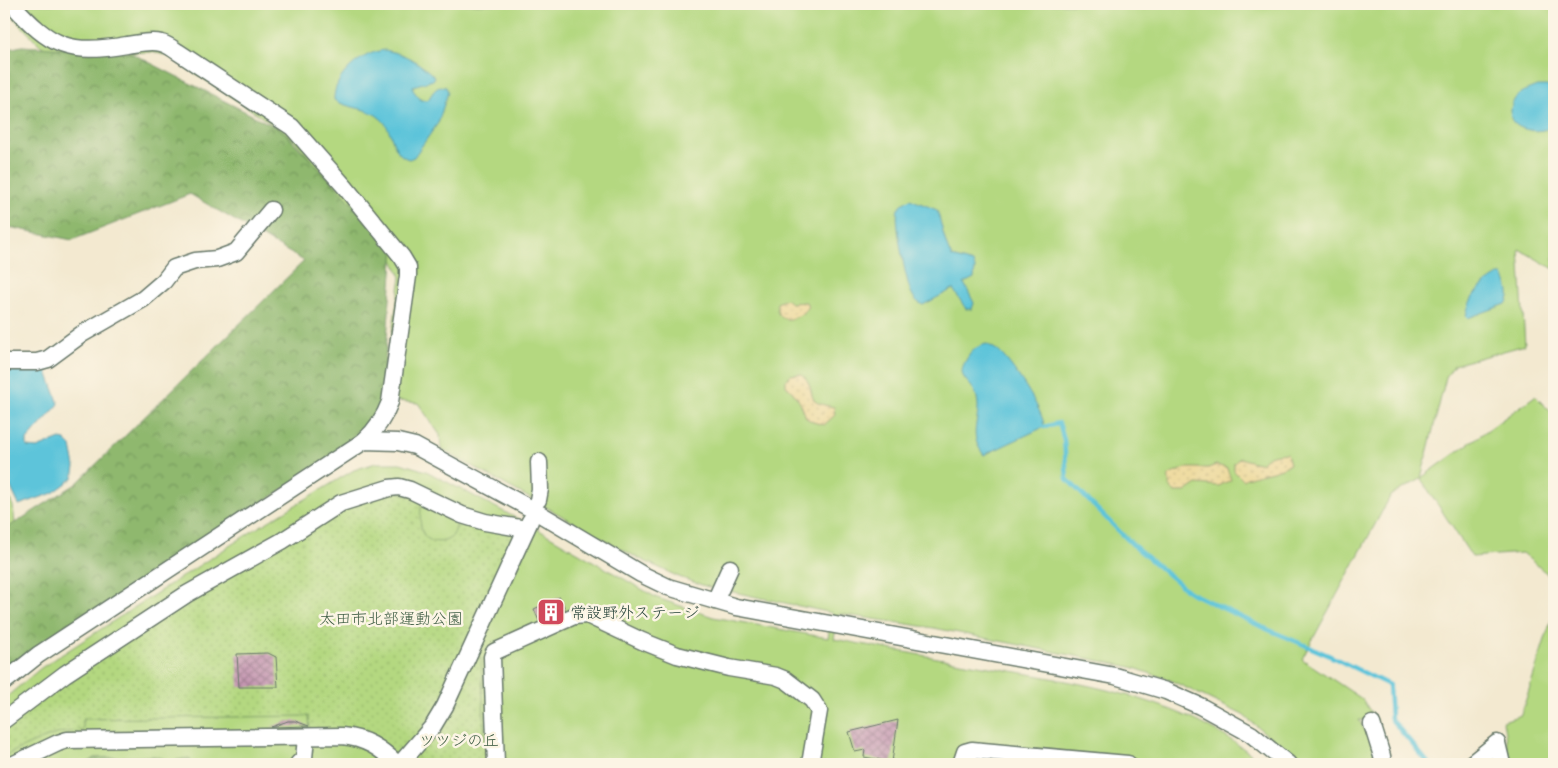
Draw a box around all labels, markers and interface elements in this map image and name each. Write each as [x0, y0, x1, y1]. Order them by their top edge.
building icon: 常設野外ステージ [536, 597, 566, 627]
place label: 常設野外ステージ [570, 601, 699, 626]
park label: 太田市北部運動公園 [319, 607, 463, 632]
park label: ツツジの丘 [419, 729, 499, 754]

